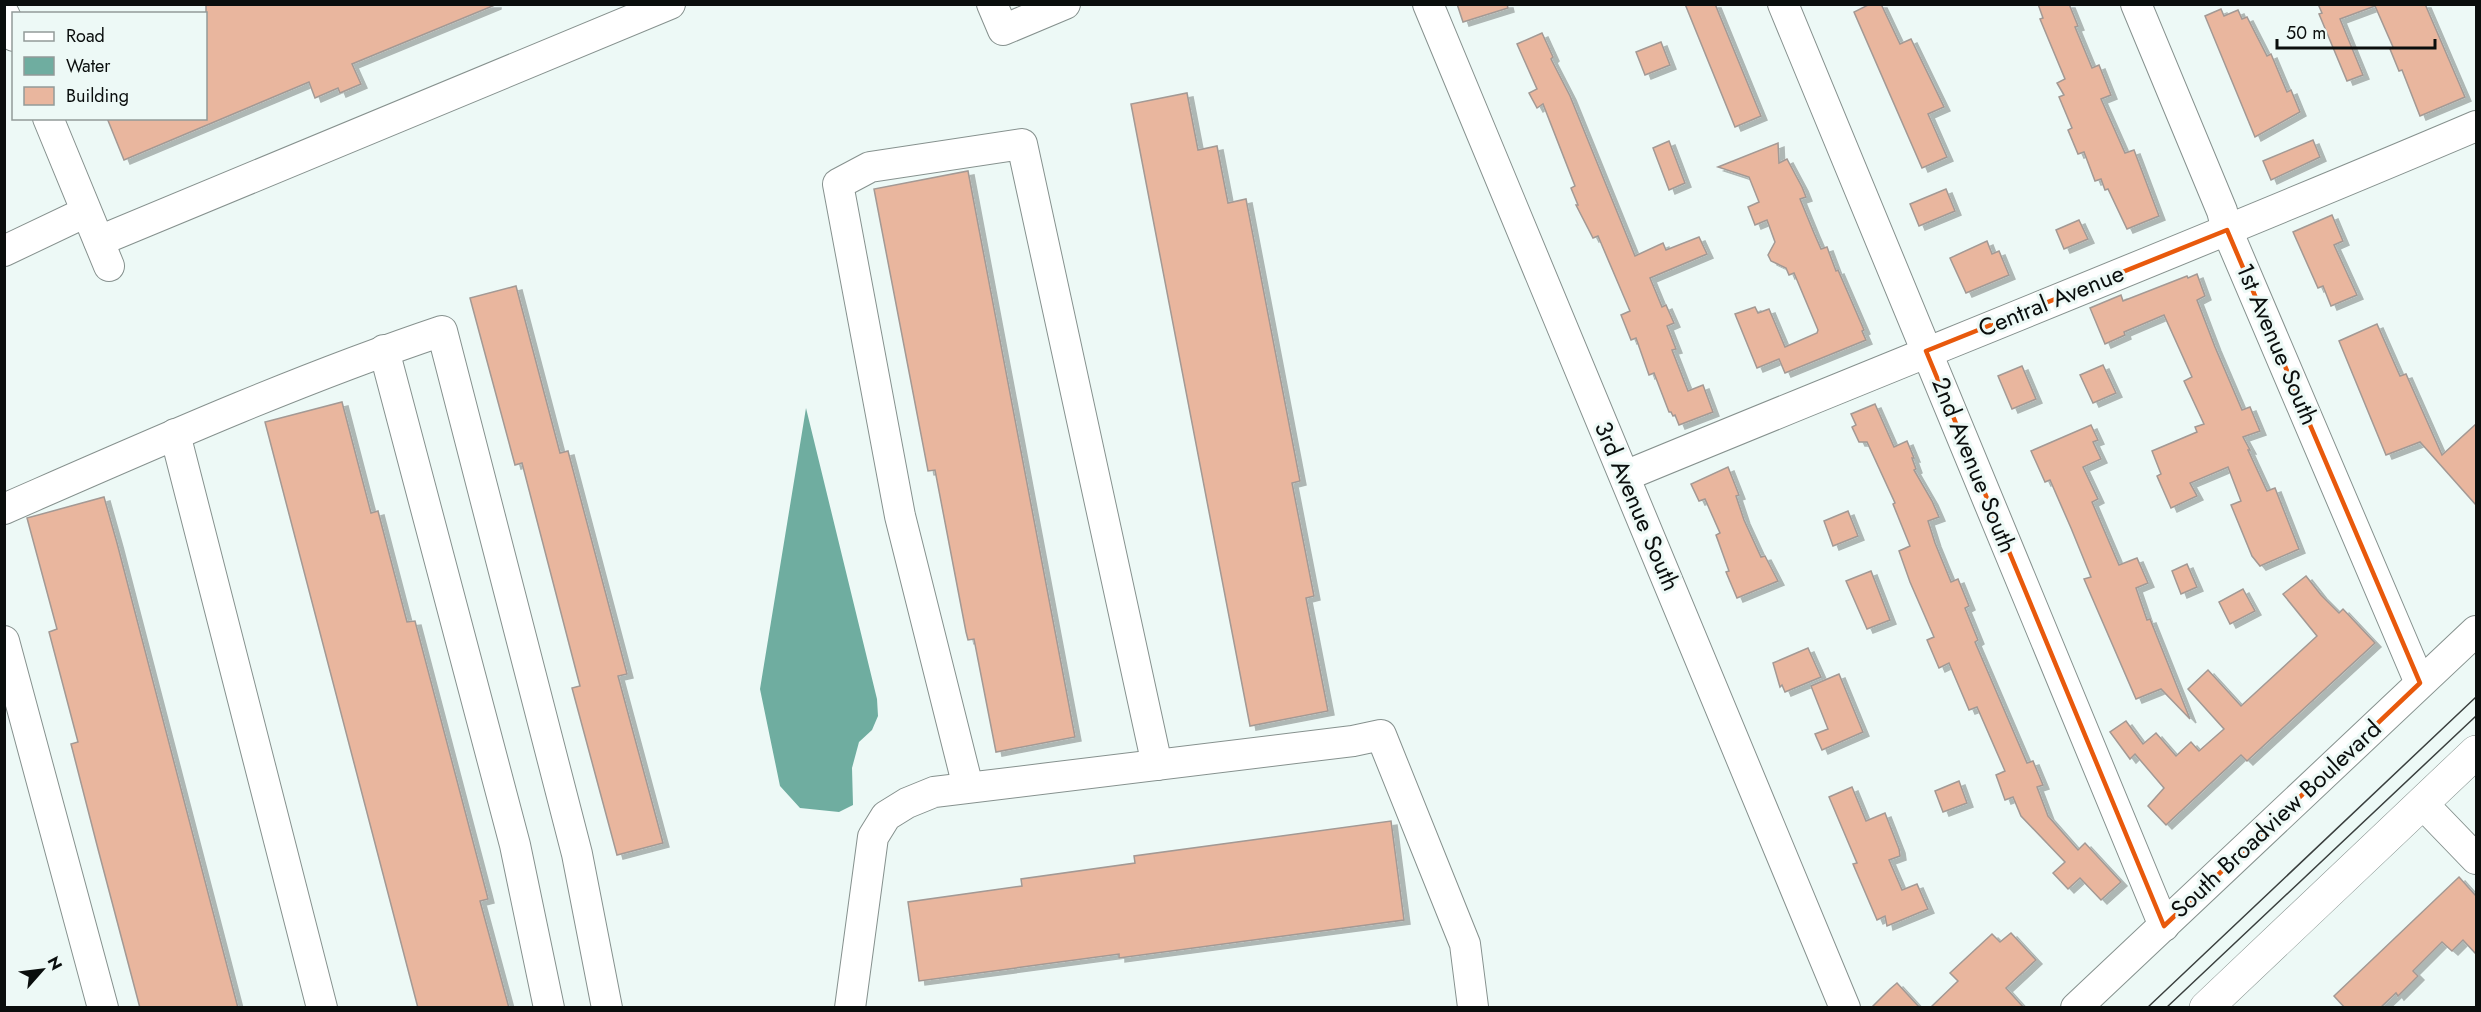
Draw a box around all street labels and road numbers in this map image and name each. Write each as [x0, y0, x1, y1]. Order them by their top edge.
street label: Central Avenue [1973, 255, 2129, 346]
street label: 1st Avenue South [2228, 258, 2327, 430]
street label: 2nd Avenue South [1923, 372, 2026, 558]
street label: 3rd Avenue South [1586, 415, 1689, 596]
street label: South Broadview Boulevard [2162, 711, 2389, 926]

